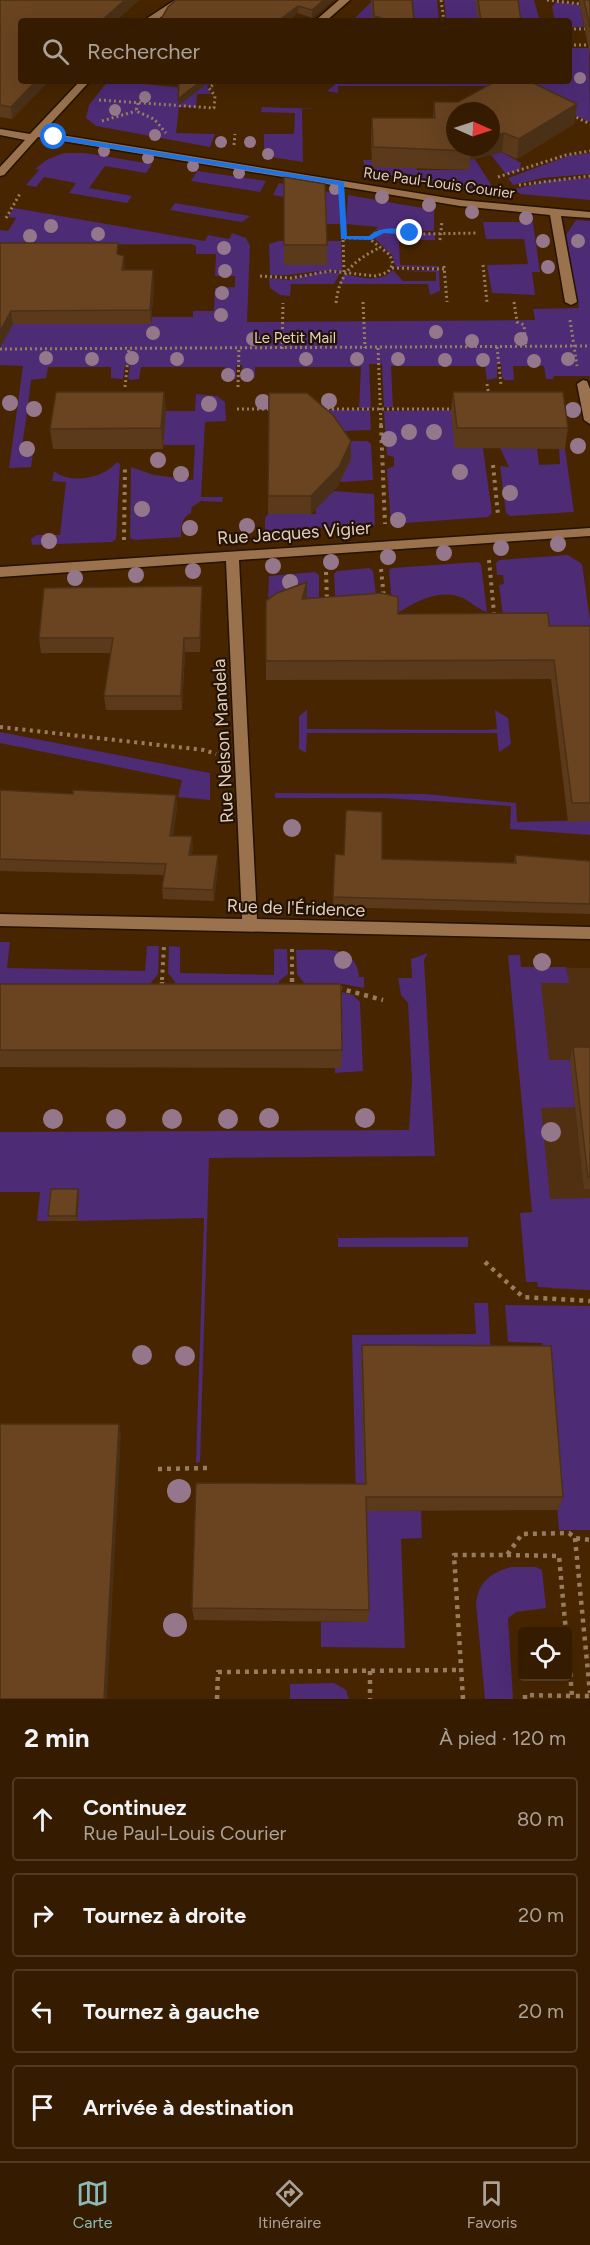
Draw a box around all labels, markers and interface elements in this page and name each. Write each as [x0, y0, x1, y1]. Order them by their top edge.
search box [18, 18, 572, 84]
icon: search [39, 35, 72, 68]
text: Rechercher [87, 38, 200, 65]
north arrow [446, 102, 500, 156]
route start [40, 123, 66, 149]
street label: Rue Paul-Louis Courier [362, 163, 516, 203]
route end [396, 219, 422, 245]
street label: Le Petit Mail [254, 329, 336, 347]
street label: Rue Jacques Vigier [216, 517, 372, 549]
street label: Rue Nelson Mandela [208, 658, 238, 824]
street label: Rue de l'Éridence [226, 895, 366, 921]
map controls [518, 1627, 572, 1681]
button: locate [518, 1627, 572, 1681]
text: 2 min [24, 1722, 90, 1754]
text: À pied · 120 m [439, 1726, 566, 1750]
text: Continuez [83, 1794, 187, 1821]
icon: ahead [26, 1803, 59, 1836]
text: 80 m [517, 1807, 564, 1831]
text: Rue Paul-Louis Courier [83, 1821, 286, 1845]
icon: right [26, 1899, 59, 1932]
text: Tournez à droite [83, 1902, 246, 1929]
text: 20 m [518, 1903, 564, 1927]
icon: left [26, 1995, 59, 2028]
text: Tournez à gauche [83, 1998, 259, 2025]
text: 20 m [518, 1999, 564, 2023]
icon: arrive [26, 2091, 59, 2124]
text: Arrivée à destination [83, 2094, 294, 2121]
tab: Carte [73, 2177, 113, 2232]
tab: Itinéraire [258, 2177, 321, 2232]
tab: Favoris [467, 2177, 517, 2232]

